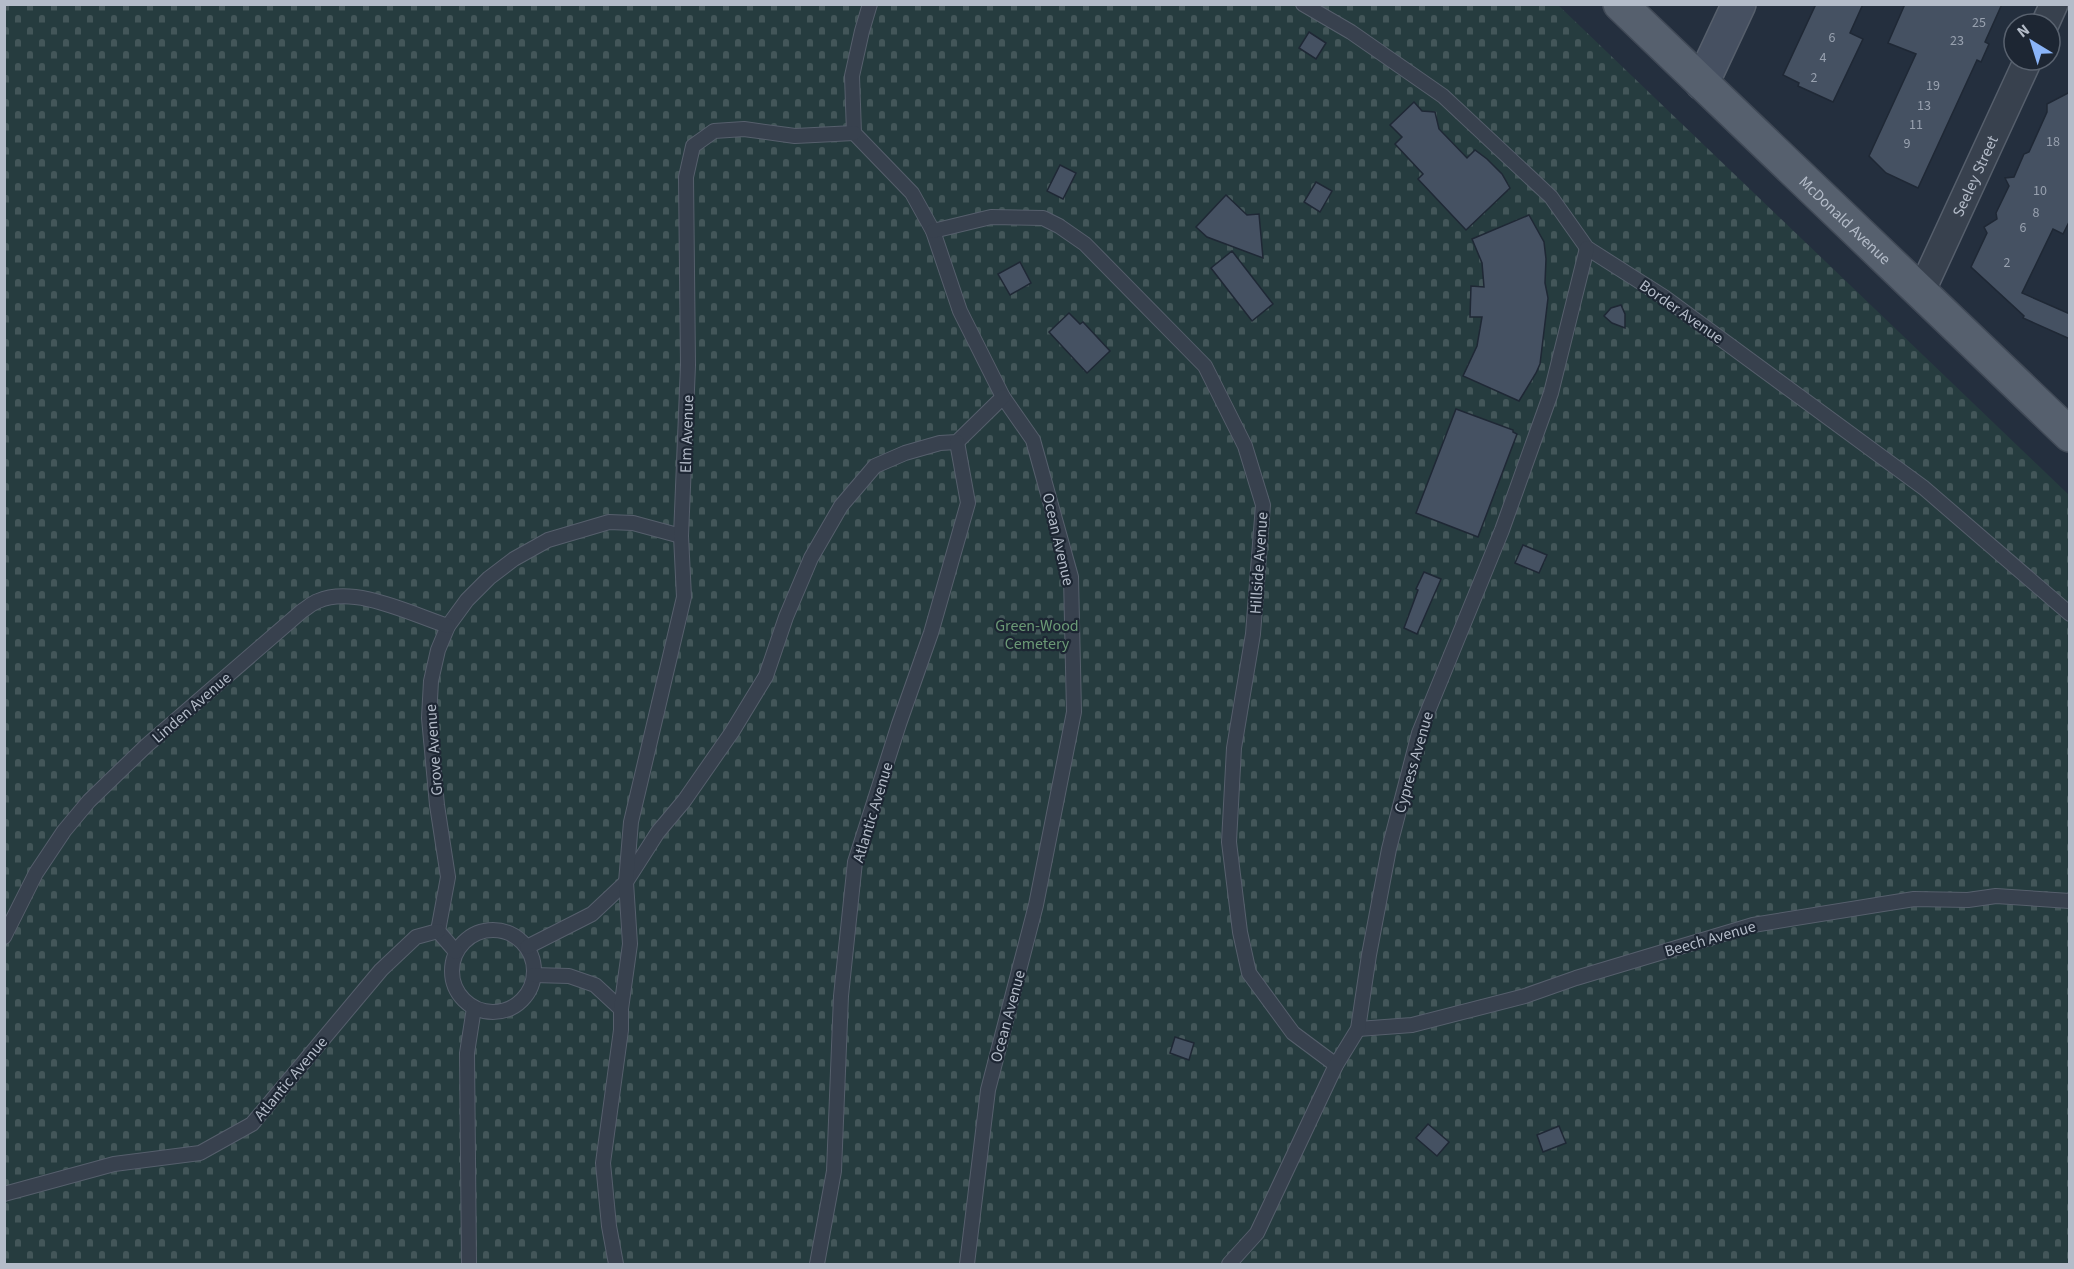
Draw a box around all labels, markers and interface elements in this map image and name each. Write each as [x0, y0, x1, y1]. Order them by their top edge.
north arrow [2002, 12, 2062, 72]
house number: 25 [1972, 13, 1986, 33]
text: N [2012, 19, 2034, 43]
house number: 6 [1829, 28, 1836, 48]
house number: 23 [1950, 31, 1964, 51]
house number: 4 [1820, 48, 1827, 68]
house number: 2 [1811, 68, 1818, 88]
house number: 19 [1926, 76, 1940, 96]
house number: 13 [1917, 96, 1931, 116]
house number: 11 [1909, 115, 1923, 135]
street label: Seeley Street [1947, 131, 2004, 220]
house number: 18 [2046, 132, 2060, 152]
house number: 9 [1904, 134, 1911, 154]
street label: McDonald Avenue [1794, 171, 1896, 270]
house number: 10 [2033, 181, 2047, 201]
house number: 8 [2033, 203, 2040, 223]
house number: 6 [2020, 218, 2027, 238]
house number: 2 [2004, 253, 2011, 273]
street label: Border Avenue [1635, 275, 1728, 349]
street label: Elm Avenue [675, 394, 699, 474]
street label: Ocean Avenue [1037, 491, 1079, 588]
street label: Hillside Avenue [1244, 511, 1274, 615]
park label: Green-Wood Cemetery [995, 615, 1079, 655]
street label: Linden Avenue [147, 667, 236, 748]
street label: Grove Avenue [420, 703, 448, 796]
street label: Cypress Avenue [1389, 709, 1439, 816]
street label: Atlantic Avenue [847, 759, 899, 865]
street label: Beech Avenue [1662, 915, 1758, 962]
street label: Ocean Avenue [985, 968, 1031, 1065]
street label: Atlantic Avenue [249, 1032, 333, 1126]

